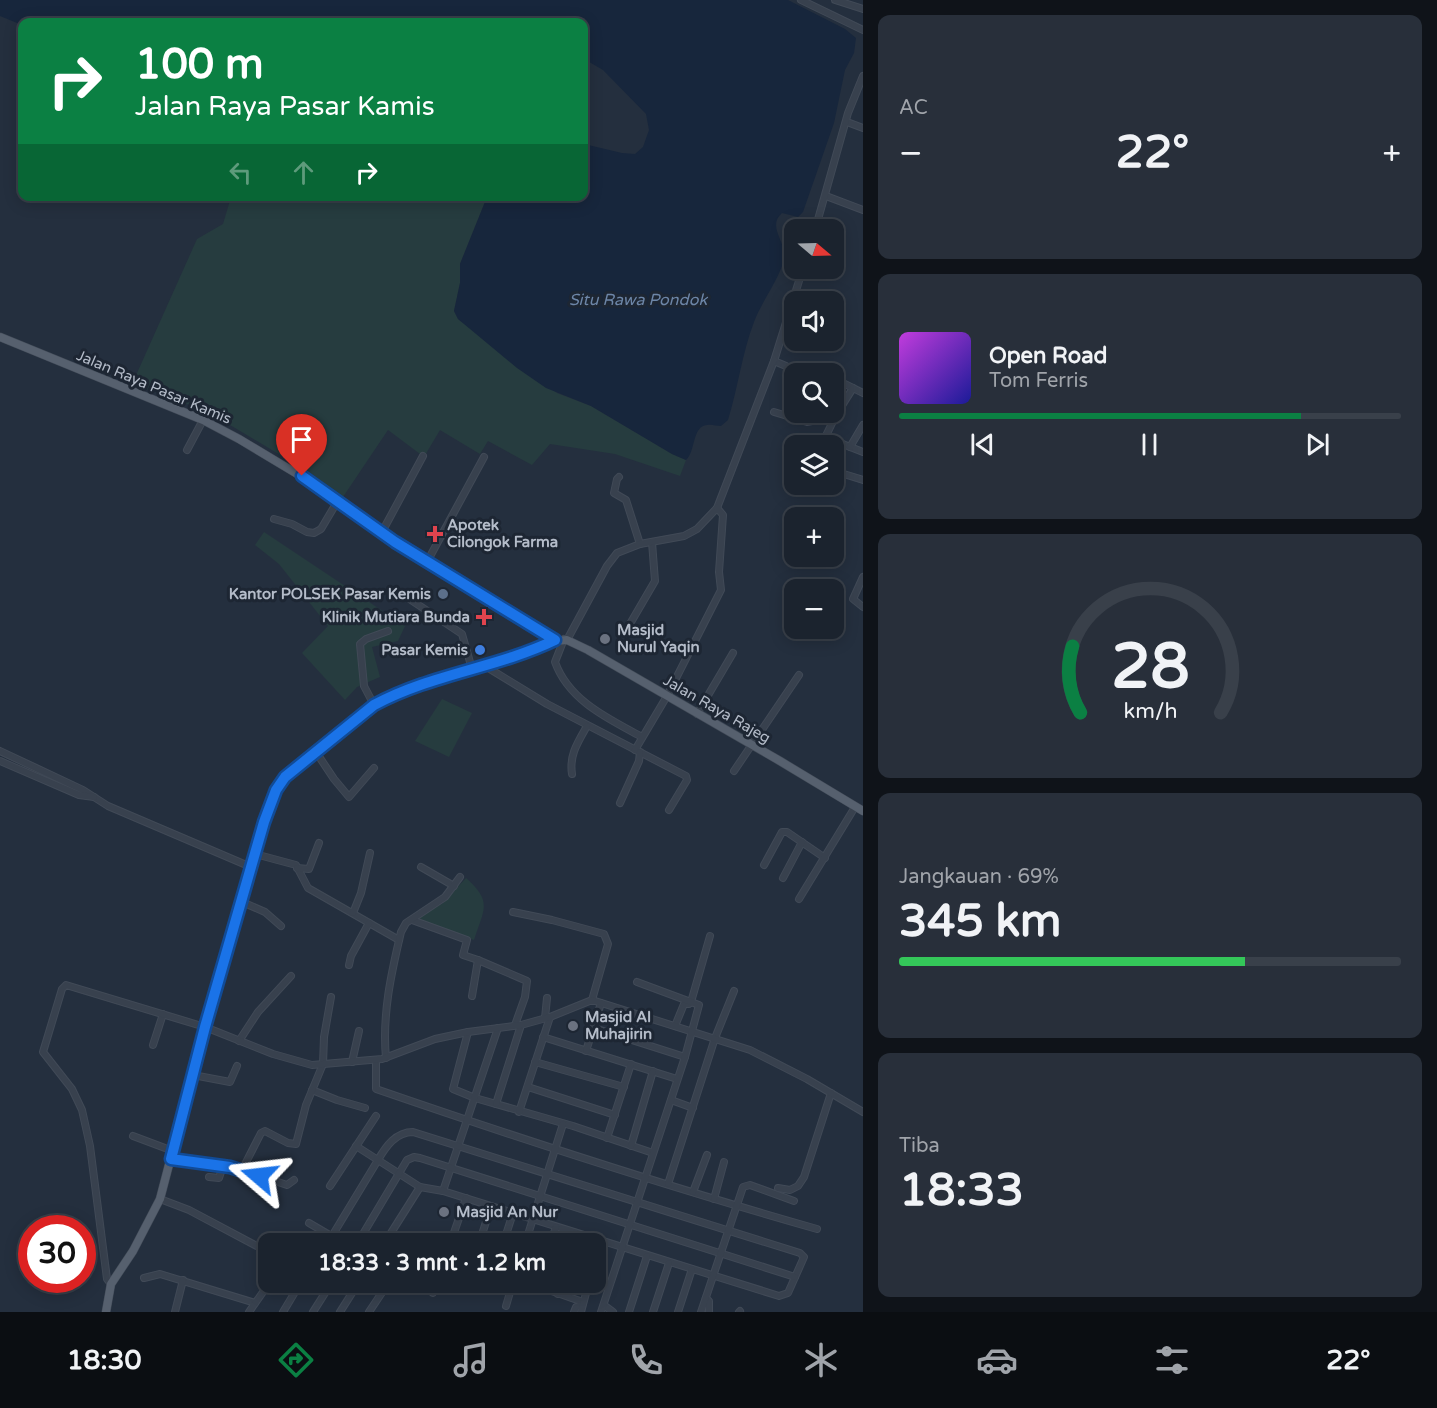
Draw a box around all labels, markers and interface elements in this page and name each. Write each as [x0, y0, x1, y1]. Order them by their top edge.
text: 100 m [135, 39, 264, 90]
icon: right [36, 42, 114, 120]
text: Jalan Raya Pasar Kamis [135, 90, 435, 123]
text: AC [899, 96, 928, 120]
text: 22° [1116, 126, 1189, 180]
text: − [899, 134, 923, 173]
text: + [1382, 134, 1401, 173]
icon: left [224, 156, 257, 189]
icon: ahead [287, 156, 320, 189]
icon: right [350, 156, 383, 189]
north arrow [784, 219, 844, 279]
map controls [784, 219, 844, 639]
water label: Situ Rawa Pondok [569, 290, 708, 310]
button: sound [784, 291, 844, 351]
text: Open Road [989, 343, 1107, 369]
street label: Jalan Raya Pasar Kamis [74, 346, 234, 428]
button: search [784, 363, 844, 423]
text: Tom Ferris [989, 369, 1088, 393]
pin [276, 414, 327, 476]
icon: arrive [285, 423, 318, 456]
icon: previous [966, 428, 999, 461]
icon: pause [1133, 428, 1166, 461]
icon: next [1301, 428, 1334, 461]
button: layers [784, 435, 844, 495]
button: + [784, 507, 844, 567]
place label: Apotek Cilongok Farma [447, 516, 558, 552]
marker: Apotek Cilongok Farma [428, 527, 442, 541]
button: − [784, 579, 844, 639]
place label: Kantor POLSEK Pasar Kemis [229, 585, 431, 603]
marker: Kantor POLSEK Pasar Kemis [436, 587, 450, 601]
place label: Klinik Mutiara Bunda [322, 608, 470, 626]
marker: Klinik Mutiara Bunda [475, 608, 493, 626]
place label: Masjid Nurul Yaqin [617, 621, 700, 657]
text: 28 [1111, 630, 1189, 705]
marker: Masjid Nurul Yaqin [598, 632, 612, 646]
place label: Pasar Kemis [381, 641, 468, 659]
marker: Pasar Kemis [473, 643, 487, 657]
street label: Jalan Raya Rajeg [660, 671, 774, 747]
text: km/h [1123, 698, 1177, 724]
text: Jangkauan · 69% [899, 865, 1059, 889]
text: 345 km [899, 895, 1061, 949]
place label: Masjid Al Muhajirin [585, 1008, 652, 1044]
marker: Masjid Al Muhajirin [566, 1019, 580, 1033]
text: Tiba [899, 1134, 940, 1158]
position arrow [227, 1144, 291, 1208]
text: 18:33 [899, 1164, 1024, 1218]
place label: Masjid An Nur [456, 1203, 558, 1222]
marker: Masjid An Nur [437, 1205, 451, 1219]
speed limit sign: 30 [18, 1215, 96, 1293]
text: 18:33 · 3 mnt · 1.2 km [318, 1250, 546, 1276]
icon: directions [275, 1339, 317, 1381]
icon: music [450, 1339, 492, 1381]
icon: phone [625, 1339, 667, 1381]
icon: climate [800, 1339, 842, 1381]
icon: car [976, 1339, 1018, 1381]
icon: filters [1151, 1339, 1193, 1381]
text: 18:30 [67, 1344, 141, 1377]
text: 22° [1326, 1344, 1370, 1377]

